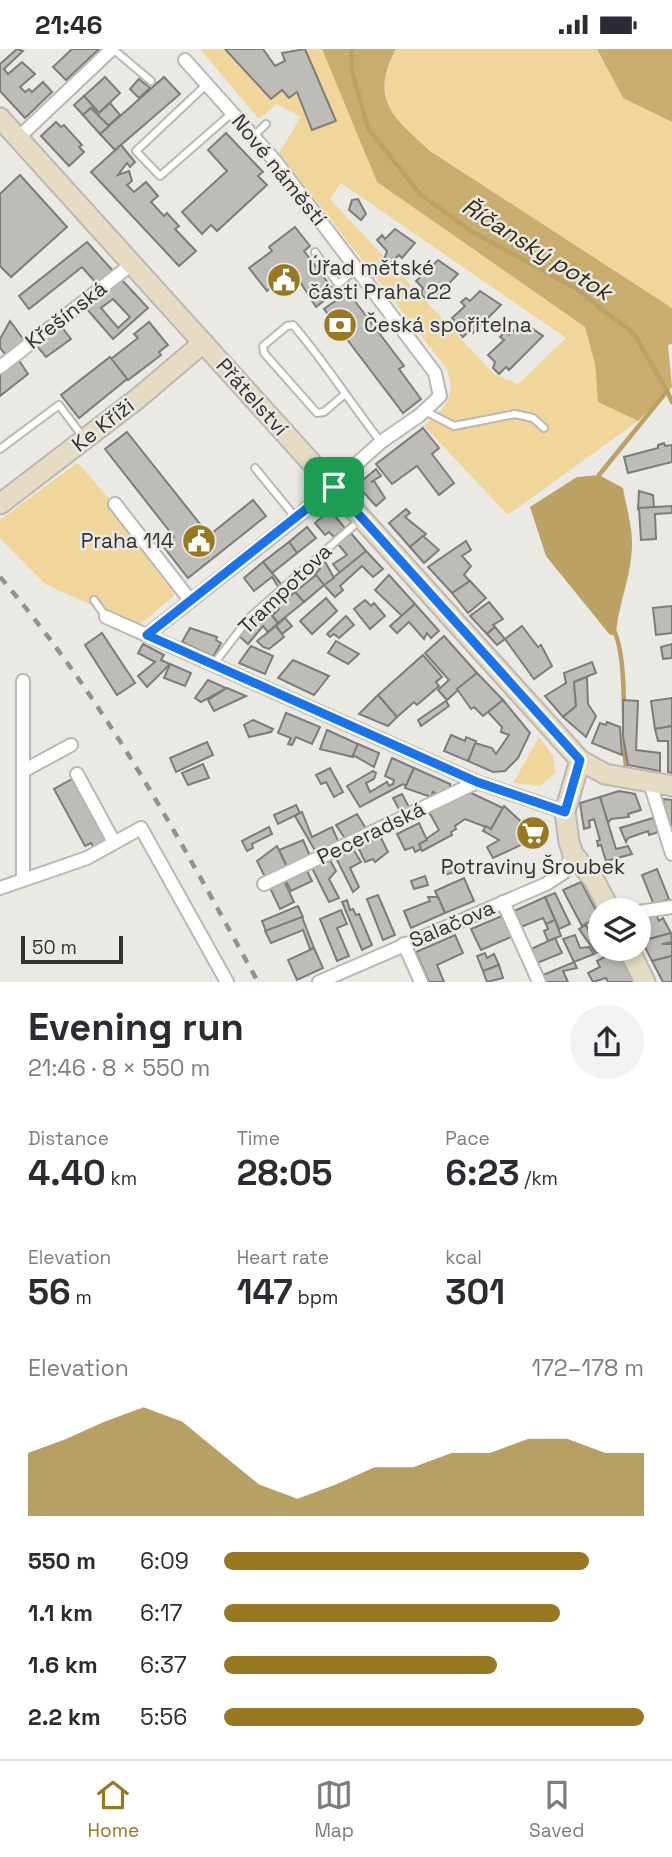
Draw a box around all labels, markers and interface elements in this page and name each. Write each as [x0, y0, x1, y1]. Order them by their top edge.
text: 21:46 [35, 8, 103, 42]
street label: Nové náměstí [226, 108, 333, 232]
water label: Říčanský potok [457, 191, 620, 308]
place label: Úřad mětské části Praha 22 [308, 254, 452, 305]
public building icon: Úřad mětské části Praha 22 [265, 261, 303, 299]
street label: Křešínská [20, 274, 112, 355]
bank icon: Česká spořitelna [321, 306, 359, 344]
place label: Česká spořitelna [364, 311, 532, 338]
street label: Přátelství [210, 352, 295, 442]
street label: Ke Kříži [66, 392, 139, 457]
pin [304, 457, 364, 517]
icon: arrive [315, 468, 353, 506]
public building icon: Praha 114 [180, 522, 218, 560]
place label: Praha 114 [81, 527, 174, 554]
street label: Trampotova [232, 537, 337, 640]
street label: Peceradská [312, 795, 429, 870]
supermarket icon: Potraviny Šroubek [514, 814, 552, 852]
place label: Potraviny Šroubek [441, 853, 625, 880]
street label: Salačova [405, 894, 499, 954]
map controls [588, 898, 651, 961]
button: layers [588, 898, 651, 961]
scale bar [21, 933, 122, 965]
text: 50 m [32, 935, 77, 960]
text: Evening run [28, 1003, 244, 1051]
button: share [570, 1005, 644, 1079]
text: 21:46 · 8 × 550 m [28, 1053, 210, 1083]
text: Distance [28, 1126, 109, 1151]
text: Time [237, 1126, 280, 1151]
text: Pace [445, 1126, 490, 1151]
text: 4.40 [28, 1151, 106, 1195]
text: 28:05 [237, 1151, 333, 1195]
text: 6:23 [445, 1151, 519, 1195]
text: km [106, 1166, 137, 1191]
text: /km [519, 1166, 558, 1191]
text: Elevation [28, 1245, 111, 1270]
text: Heart rate [237, 1245, 329, 1270]
text: kcal [445, 1245, 482, 1270]
text: 56 [28, 1270, 71, 1314]
text: 147 [237, 1270, 293, 1314]
text: 301 [445, 1270, 505, 1314]
text: m [71, 1285, 92, 1310]
text: bpm [293, 1285, 338, 1310]
text: Elevation [28, 1353, 129, 1383]
text: 172–178 m [531, 1353, 644, 1383]
text: 550 m [28, 1546, 96, 1576]
text: 6:09 [140, 1546, 189, 1576]
text: 1.1 km [28, 1598, 93, 1628]
text: 6:17 [140, 1598, 182, 1628]
text: 1.6 km [28, 1650, 98, 1680]
text: 6:37 [140, 1650, 187, 1680]
text: 2.2 km [28, 1702, 101, 1732]
text: 5:56 [140, 1702, 187, 1732]
tab: Home [88, 1776, 139, 1843]
tab: Map [314, 1776, 354, 1843]
tab: Saved [529, 1776, 584, 1843]

